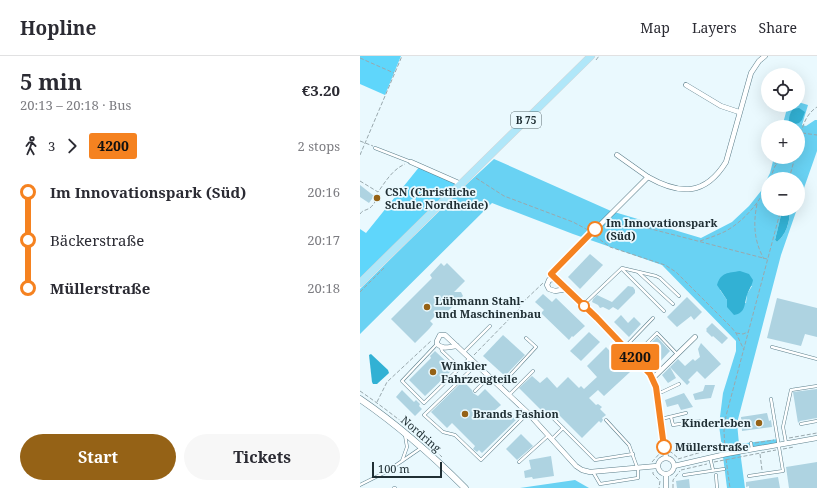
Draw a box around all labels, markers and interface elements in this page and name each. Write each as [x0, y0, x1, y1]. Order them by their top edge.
text: Hopline [20, 15, 96, 41]
text: Map [640, 18, 670, 37]
text: Layers [692, 18, 737, 37]
text: Share [759, 18, 797, 37]
text: 5 min [20, 66, 82, 96]
map controls [761, 68, 805, 216]
button: locate [761, 68, 805, 112]
text: €3.20 [302, 80, 340, 100]
text: 20:13 – 20:18 · Bus [20, 96, 131, 114]
road number: B 75 [511, 112, 541, 128]
button: + [761, 120, 805, 164]
icon: walk [20, 135, 42, 157]
icon: forward [61, 135, 83, 157]
text: 4200 [97, 136, 129, 155]
text: 3 [48, 137, 55, 155]
text: 2 stops [298, 137, 340, 155]
button: − [761, 172, 805, 216]
text: Im Innovationspark (Süd) [50, 182, 246, 202]
text: 20:16 [307, 183, 340, 201]
place label: CSN (Christliche Schule Nordheide) [385, 184, 489, 212]
marker: CSN (Christliche Schule Nordheide) [372, 193, 382, 203]
place label: Im Innovationspark (Süd) [606, 215, 717, 243]
marker: Im Innovationspark (Süd) [587, 221, 603, 237]
text: Bäckerstraße [50, 230, 144, 250]
text: 20:17 [307, 231, 340, 249]
text: Müllerstraße [50, 278, 150, 298]
text: 20:18 [307, 279, 340, 297]
place label: Lühmann Stahl- und Maschinenbau [435, 293, 542, 321]
unlabelled marker [578, 300, 590, 312]
marker: Lühmann Stahl- und Maschinenbau [422, 302, 432, 312]
line badge: 4200 [607, 344, 663, 370]
text: 4200 [619, 347, 651, 366]
place label: Winkler Fahrzeugteile [441, 358, 517, 386]
marker: Winkler Fahrzeugteile [428, 367, 438, 377]
place label: Brands Fashion [473, 406, 559, 421]
marker: Brands Fashion [460, 409, 470, 419]
street label: Nordring [398, 412, 445, 455]
place label: Kinderleben [682, 415, 752, 430]
marker: Kinderleben [754, 418, 764, 428]
button: Start [20, 434, 176, 480]
button: Tickets [184, 434, 340, 480]
marker: Müllerstraße [656, 439, 672, 455]
place label: Müllerstraße [675, 439, 749, 454]
scale bar [372, 460, 442, 479]
text: 100 m [378, 461, 410, 476]

